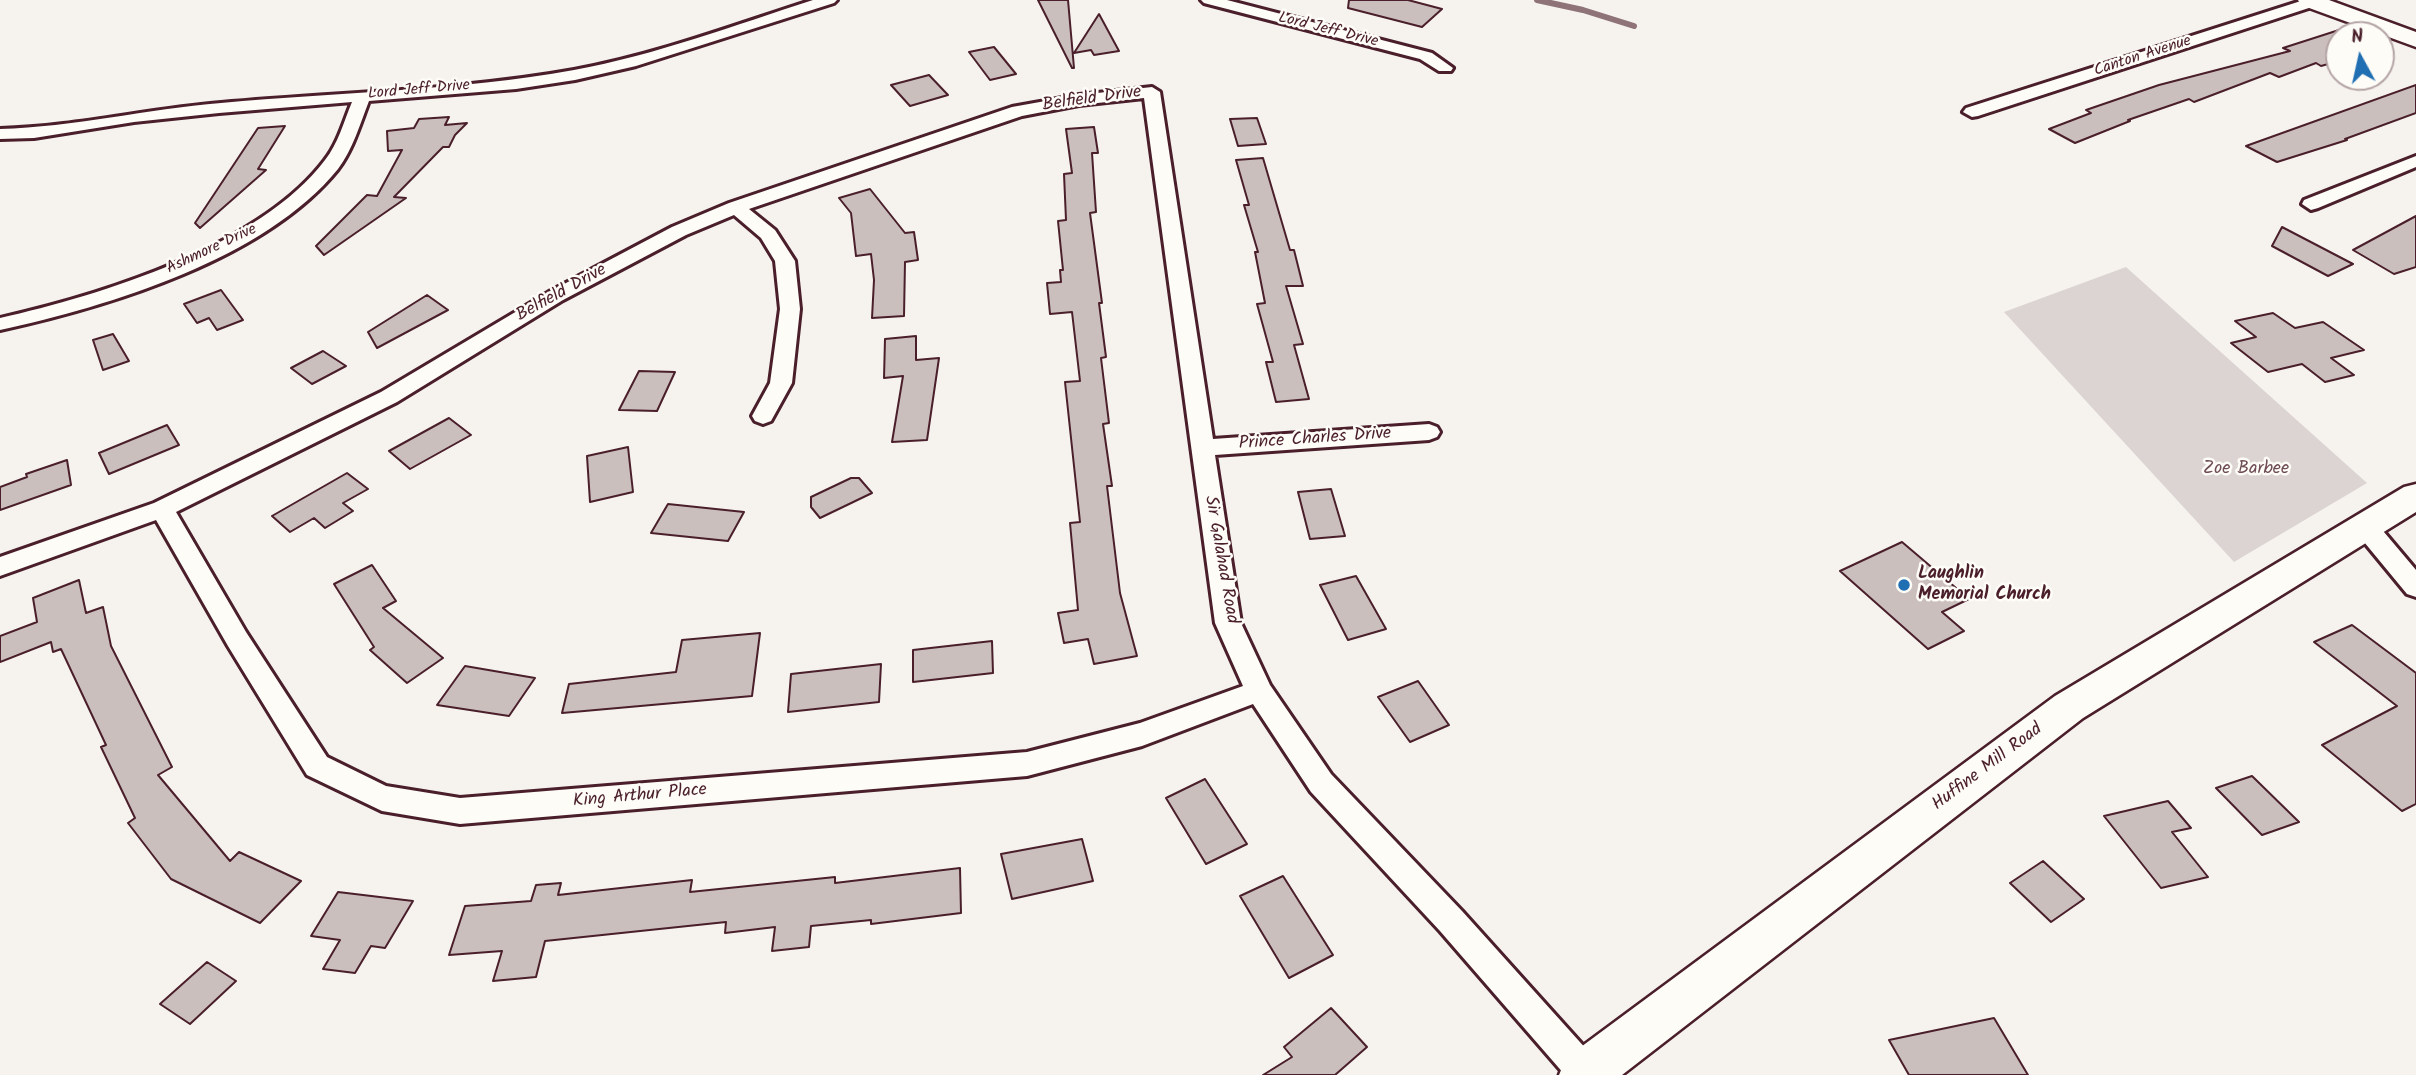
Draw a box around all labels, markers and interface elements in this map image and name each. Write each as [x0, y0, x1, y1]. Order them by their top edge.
street label: Lord Jeff Drive [1276, 9, 1380, 53]
north arrow [2325, 21, 2395, 91]
text: N [2349, 21, 2365, 53]
street label: Canton Avenue [2092, 32, 2194, 82]
street label: Lord Jeff Drive [367, 77, 471, 105]
street label: Belfield Drive [1041, 82, 1143, 118]
street label: Ashmore Drive [164, 221, 260, 279]
street label: Belfield Drive [513, 260, 611, 328]
street label: Prince Charles Drive [1238, 424, 1392, 456]
park label: Zoe Barbee [2203, 459, 2289, 481]
street label: Sir Galahad Road [1198, 494, 1242, 626]
place label: Laughlin Memorial Church [1918, 564, 2051, 606]
marker: Laughlin Memorial Church [1896, 577, 1912, 593]
street label: Huffine Mill Road [1929, 719, 2047, 817]
street label: King Arthur Place [572, 780, 708, 814]

